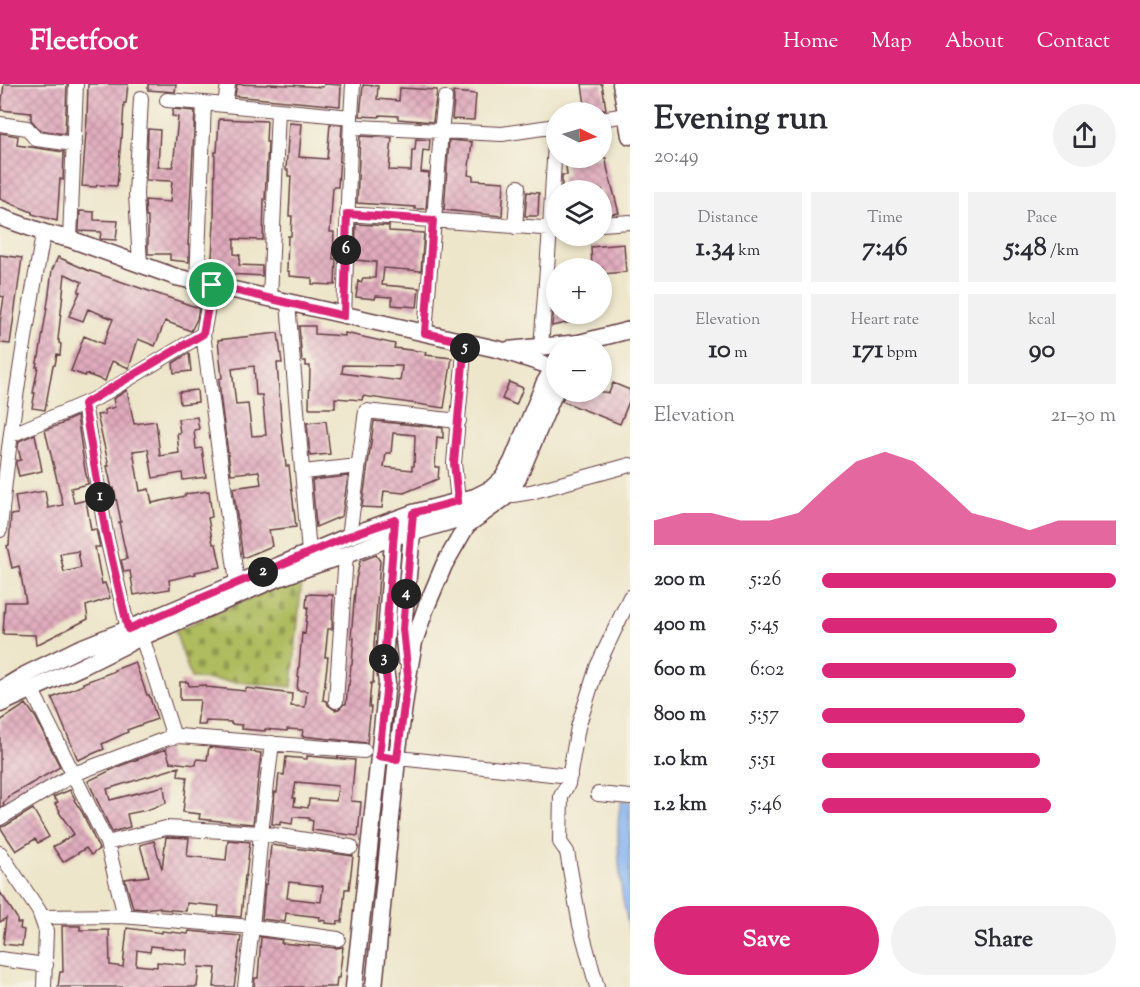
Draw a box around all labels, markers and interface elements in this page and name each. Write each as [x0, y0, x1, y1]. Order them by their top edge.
text: Fleetfoot [30, 22, 138, 62]
text: Home [783, 27, 838, 57]
text: Map [871, 27, 912, 57]
text: About [945, 27, 1004, 57]
text: Contact [1037, 27, 1110, 57]
text: Evening run [654, 96, 828, 144]
north arrow [546, 102, 612, 168]
map controls [546, 102, 612, 402]
button: share [1053, 104, 1116, 167]
text: 20:49 [654, 143, 699, 172]
button: layers [546, 180, 612, 246]
text: Distance [698, 207, 758, 230]
text: Time [867, 207, 903, 230]
text: Pace [1027, 207, 1057, 230]
text: 1.34 [696, 230, 735, 267]
text: 7:46 [862, 230, 908, 267]
text: 5:48 [1005, 230, 1047, 267]
pin: 6 [331, 235, 361, 265]
text: 6 [342, 238, 350, 261]
text: km [735, 240, 760, 263]
text: /km [1047, 240, 1079, 263]
button: + [546, 258, 612, 324]
pin [186, 259, 237, 310]
icon: arrive [195, 268, 228, 301]
text: Elevation [696, 309, 760, 332]
text: Heart rate [851, 309, 919, 332]
text: kcal [1028, 309, 1056, 332]
text: 10 [709, 332, 731, 369]
text: 171 [853, 332, 883, 369]
text: 90 [1029, 332, 1055, 369]
pin: 5 [450, 333, 480, 363]
text: 5 [462, 336, 468, 359]
button: − [546, 336, 612, 402]
text: m [731, 342, 747, 365]
text: bpm [883, 342, 917, 365]
text: Elevation [654, 402, 735, 431]
text: 21–30 m [1051, 402, 1116, 431]
pin: 1 [85, 482, 115, 512]
text: 1 [97, 485, 103, 508]
pin: 2 [248, 557, 278, 587]
text: 2 [259, 560, 267, 583]
text: 200 m [654, 566, 705, 595]
text: 5:26 [750, 566, 781, 595]
pin: 4 [391, 579, 421, 609]
text: 4 [402, 582, 410, 605]
text: 400 m [654, 611, 706, 640]
text: 5:45 [750, 611, 779, 640]
pin: 3 [369, 644, 399, 674]
text: 3 [381, 647, 387, 670]
text: 600 m [654, 656, 706, 685]
text: 6:02 [750, 656, 784, 685]
text: 800 m [654, 701, 706, 730]
text: 5:57 [750, 701, 779, 730]
text: 1.0 km [654, 746, 708, 775]
text: 5:51 [750, 746, 776, 775]
text: 1.2 km [654, 791, 707, 820]
text: 5:46 [750, 791, 782, 820]
button: Save [654, 906, 879, 975]
button: Share [891, 906, 1116, 975]

